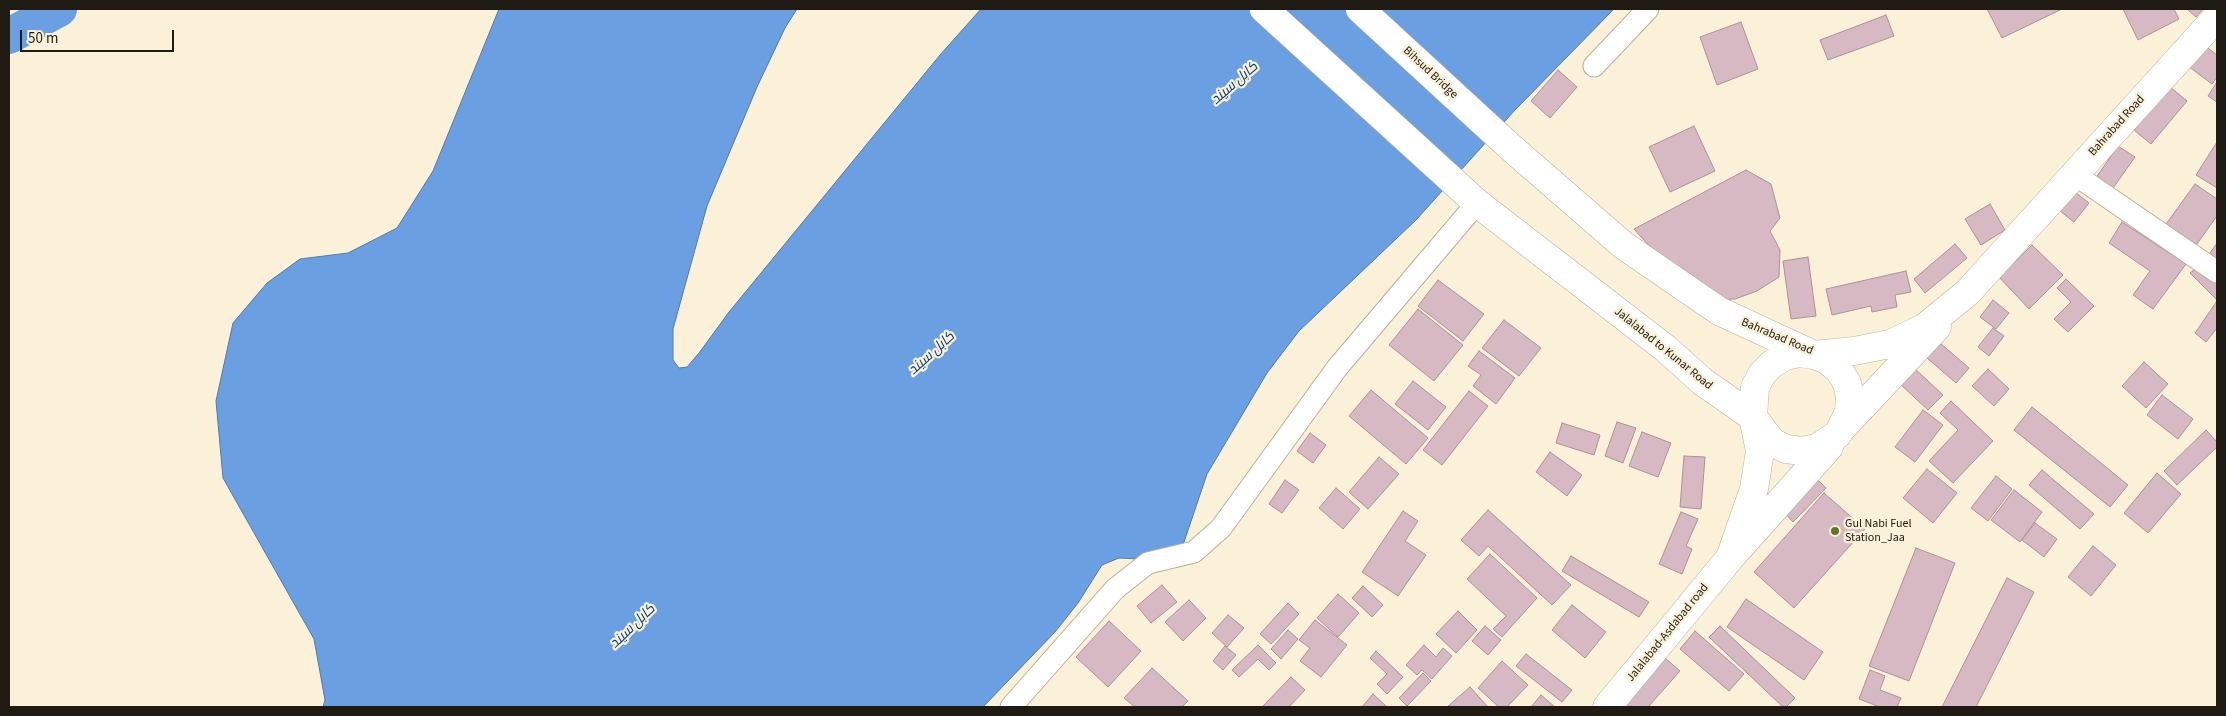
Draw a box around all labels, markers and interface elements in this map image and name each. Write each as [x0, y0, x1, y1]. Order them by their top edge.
scale bar [22, 20, 176, 52]
text: 50 m [28, 28, 58, 49]
street label: Bihsud Bridge [1400, 44, 1460, 102]
water label: کابل سيند [1208, 59, 1262, 109]
street label: Bahrabad Road [2086, 93, 2148, 159]
street label: Jalalabad to Kunar Road [1611, 305, 1715, 393]
street label: Bahrabad Road [1739, 315, 1815, 359]
water label: کابل سيند [905, 329, 959, 379]
place label: Gul Nabi Fuel Station_Jaa [1845, 517, 1911, 545]
marker: Gul Nabi Fuel Station_Jaa [1829, 525, 1841, 537]
street label: Jalalabad-Asdabad road [1624, 581, 1712, 685]
water label: کابل سيند [607, 601, 659, 653]

